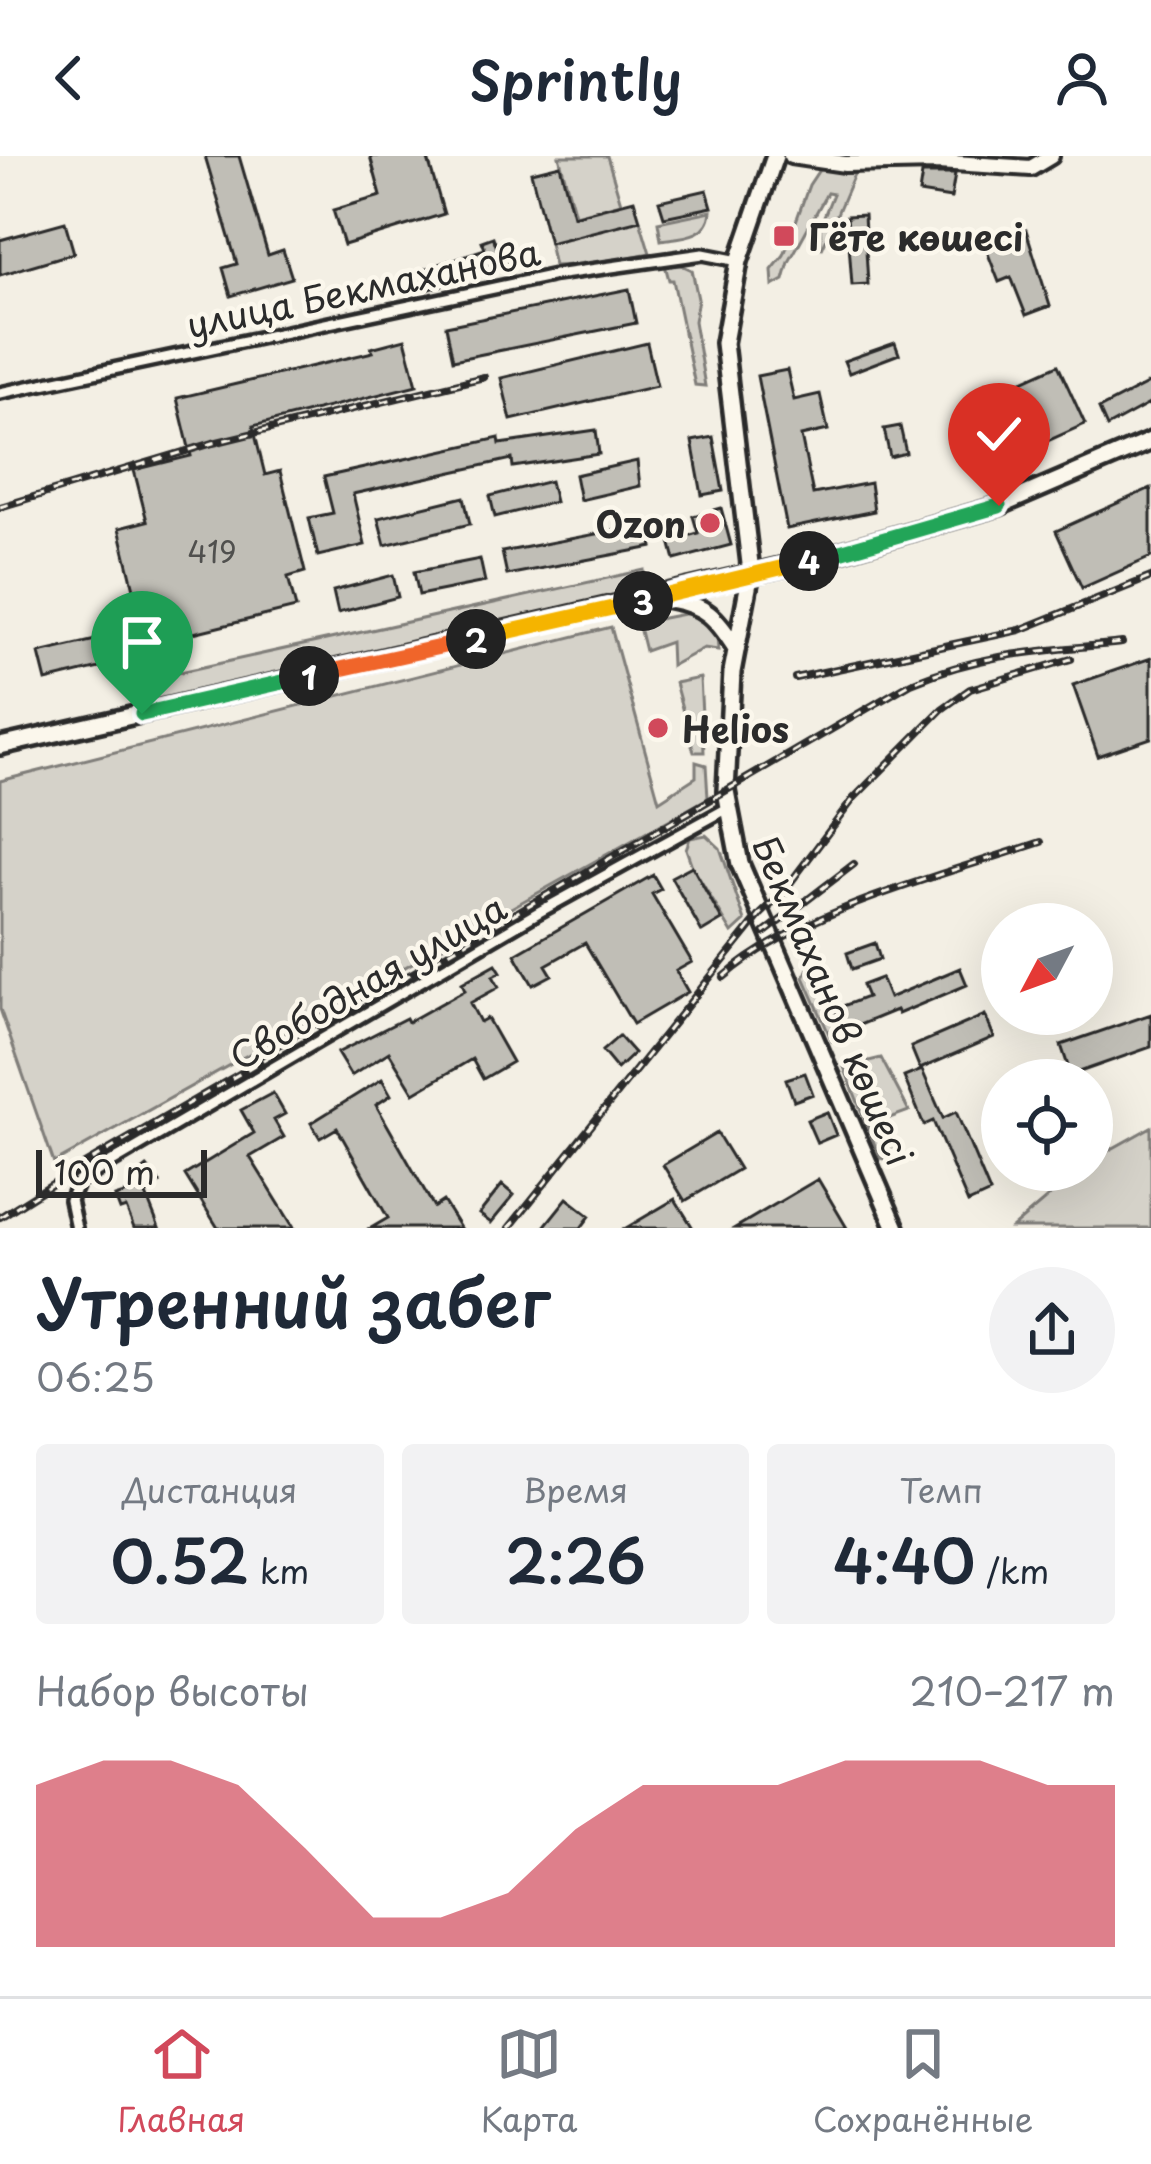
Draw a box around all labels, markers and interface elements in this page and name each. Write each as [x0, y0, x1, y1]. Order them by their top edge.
text: Sprintly [469, 38, 682, 119]
icon: back [36, 45, 102, 111]
icon: person [1049, 45, 1115, 111]
place label: Гёте көшесі [808, 209, 1023, 263]
street label: улица Бекмаханова [181, 223, 545, 351]
marker: Гёте көшесі [771, 223, 797, 249]
pin [948, 383, 1050, 506]
icon: check [966, 401, 1032, 467]
place label: Ozon [596, 496, 686, 550]
marker: Ozon [697, 510, 723, 536]
house number: 419 [187, 528, 237, 573]
pin: 4 [779, 531, 839, 591]
text: 4 [798, 536, 820, 586]
pin: 3 [613, 571, 673, 631]
text: 3 [632, 576, 654, 626]
pin [91, 591, 193, 714]
icon: arrive [109, 609, 175, 675]
pin: 2 [446, 609, 506, 669]
text: 2 [464, 614, 488, 664]
pin: 1 [279, 646, 339, 706]
text: 1 [301, 651, 317, 701]
place label: Helios [682, 701, 789, 755]
marker: Helios [645, 715, 671, 741]
street label: Бекмаханов көшесі [740, 827, 928, 1173]
street label: Свободная улица [218, 879, 516, 1082]
north arrow [981, 903, 1113, 1035]
map controls [981, 903, 1113, 1191]
button: locate [981, 1059, 1113, 1191]
scale bar [36, 1144, 207, 1197]
text: 100 m [54, 1146, 155, 1196]
text: Утренний забег [36, 1251, 550, 1350]
button: share [989, 1267, 1115, 1393]
text: 06:25 [36, 1346, 155, 1405]
text: Дистанция [122, 1464, 297, 1514]
text: Время [523, 1464, 628, 1514]
text: Темп [899, 1464, 983, 1514]
text: 0.52 [110, 1514, 249, 1604]
text: 2:26 [505, 1514, 646, 1604]
text: 4:40 [833, 1514, 976, 1604]
text: km [249, 1545, 309, 1595]
text: /km [976, 1545, 1049, 1595]
text: Набор высоты [36, 1660, 309, 1719]
text: 210–217 m [909, 1660, 1115, 1719]
tab: Главная [118, 2021, 245, 2143]
tab: Карта [481, 2021, 578, 2143]
tab: Сохранённые [813, 2021, 1033, 2143]

